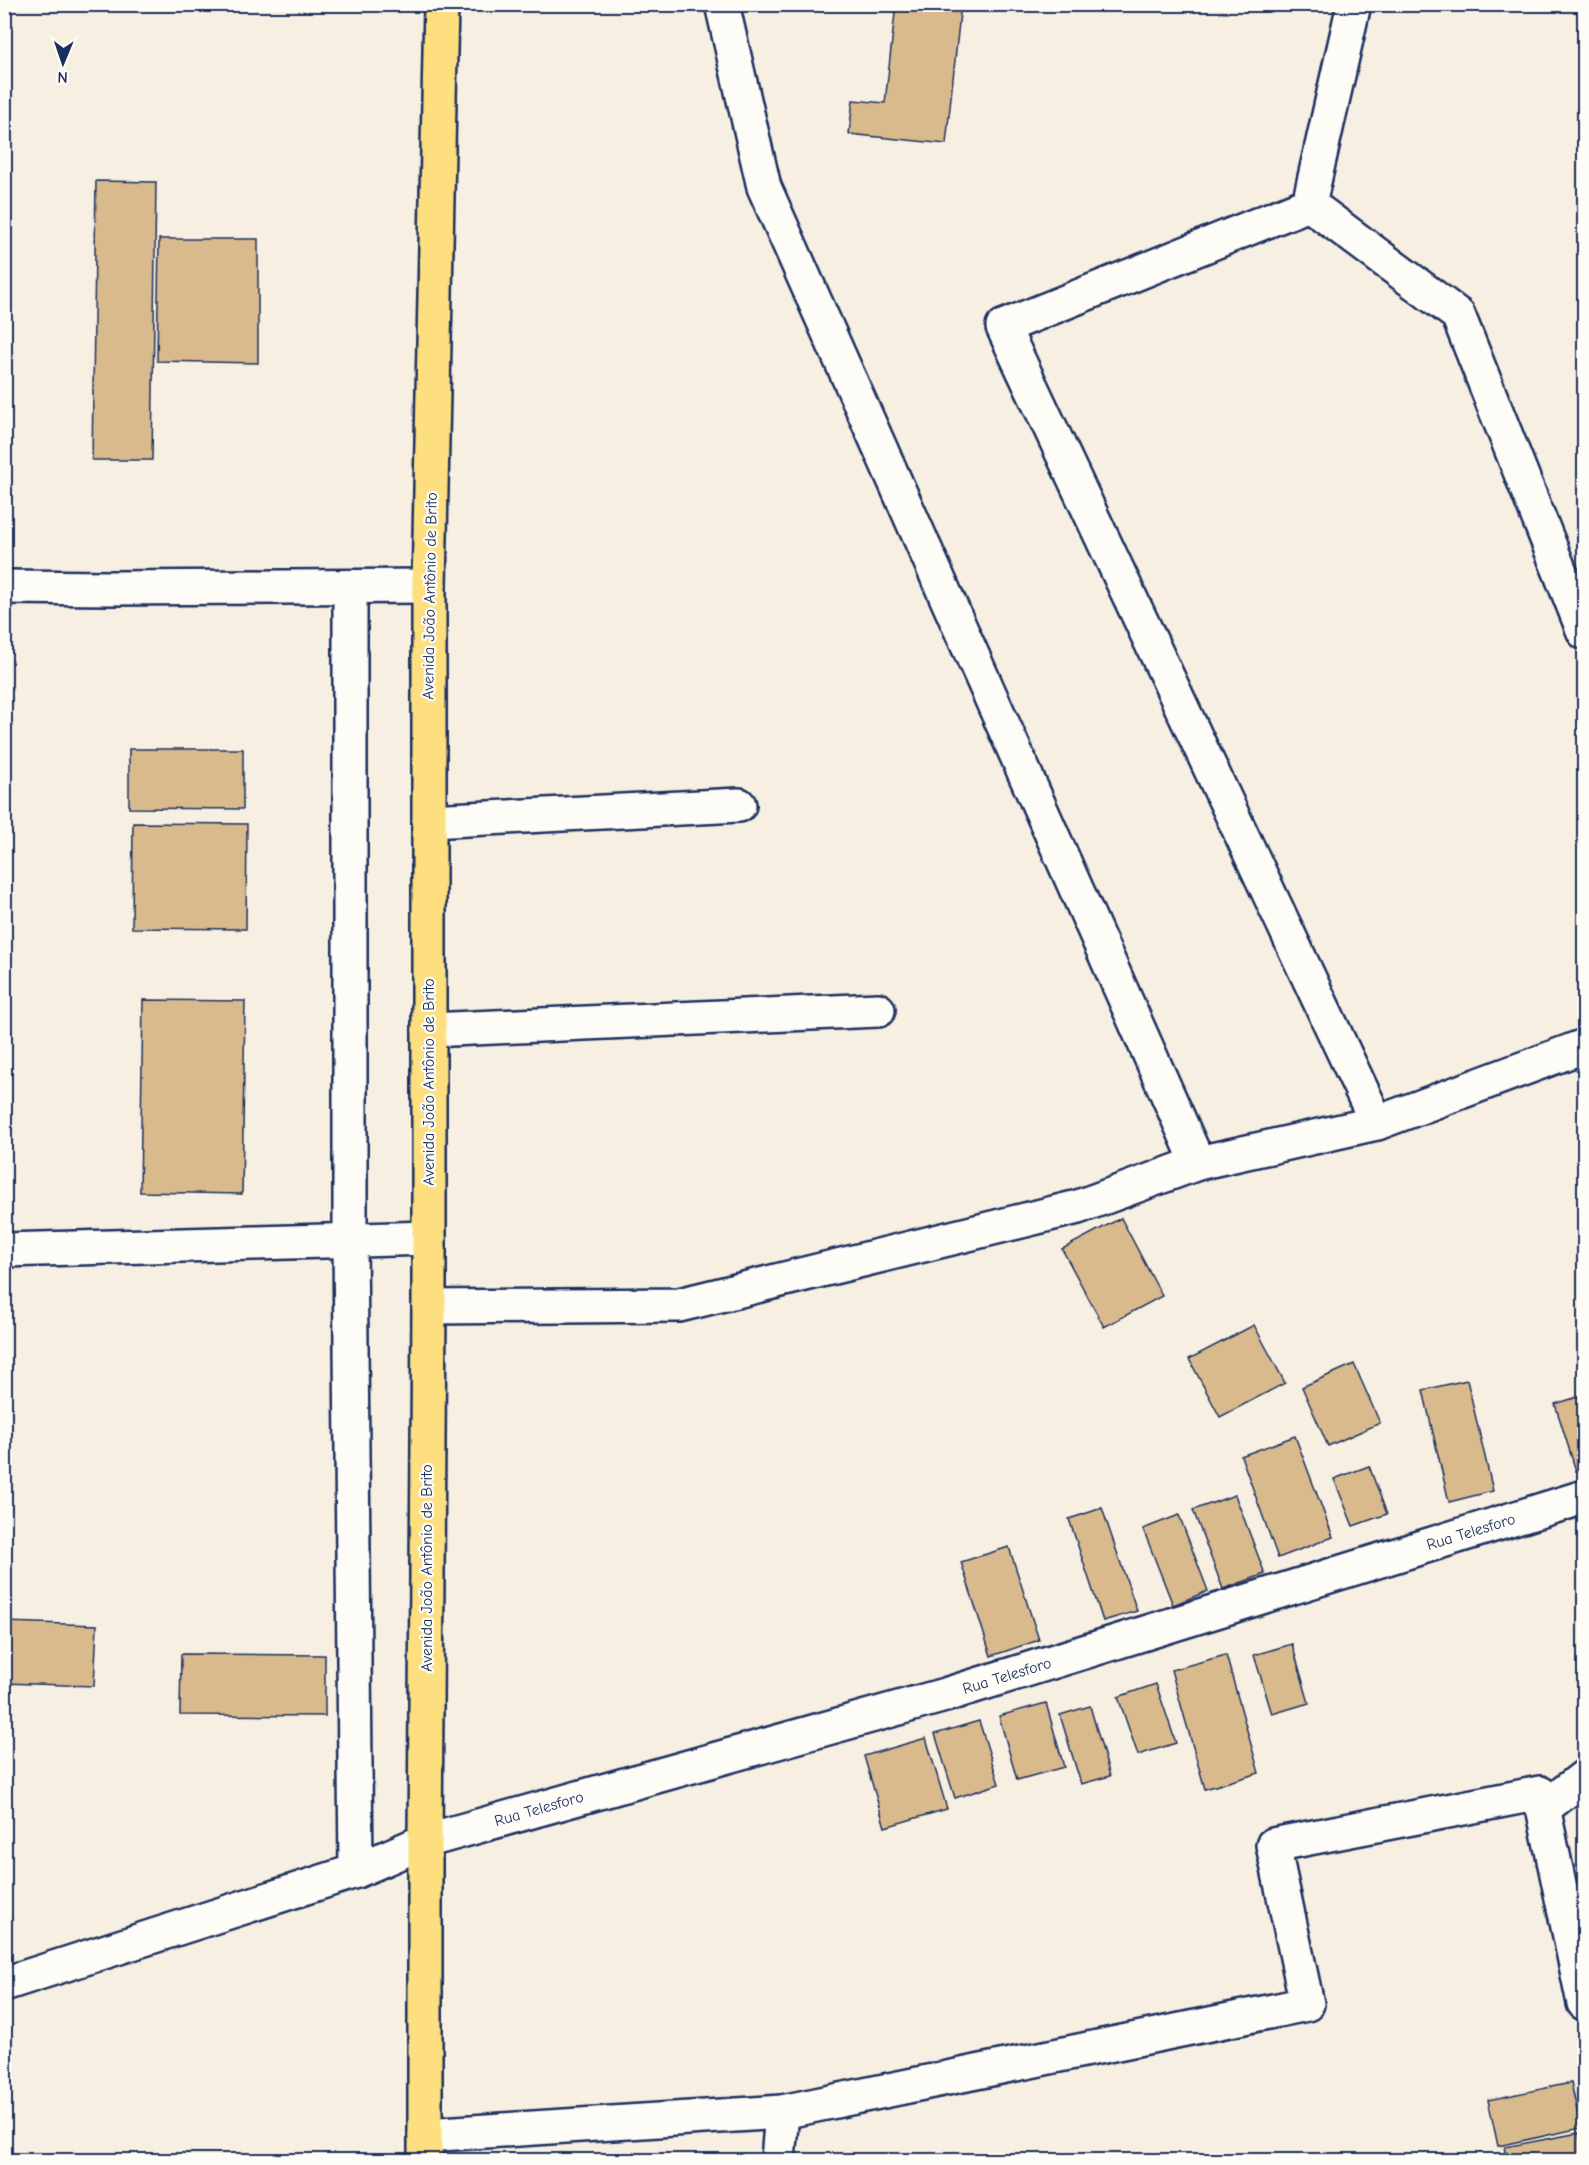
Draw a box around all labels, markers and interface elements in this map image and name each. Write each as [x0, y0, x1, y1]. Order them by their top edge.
north arrow [33, 33, 93, 93]
text: N [57, 68, 68, 86]
street label: Avenida João Antônio de Brito [419, 492, 441, 700]
street label: Avenida João Antônio de Brito [420, 978, 438, 1186]
street label: Avenida João Antônio de Brito [418, 1464, 436, 1672]
street label: Rua Telesforo [1424, 1510, 1518, 1554]
street label: Rua Telesforo [960, 1654, 1054, 1698]
street label: Rua Telesforo [492, 1788, 586, 1830]

